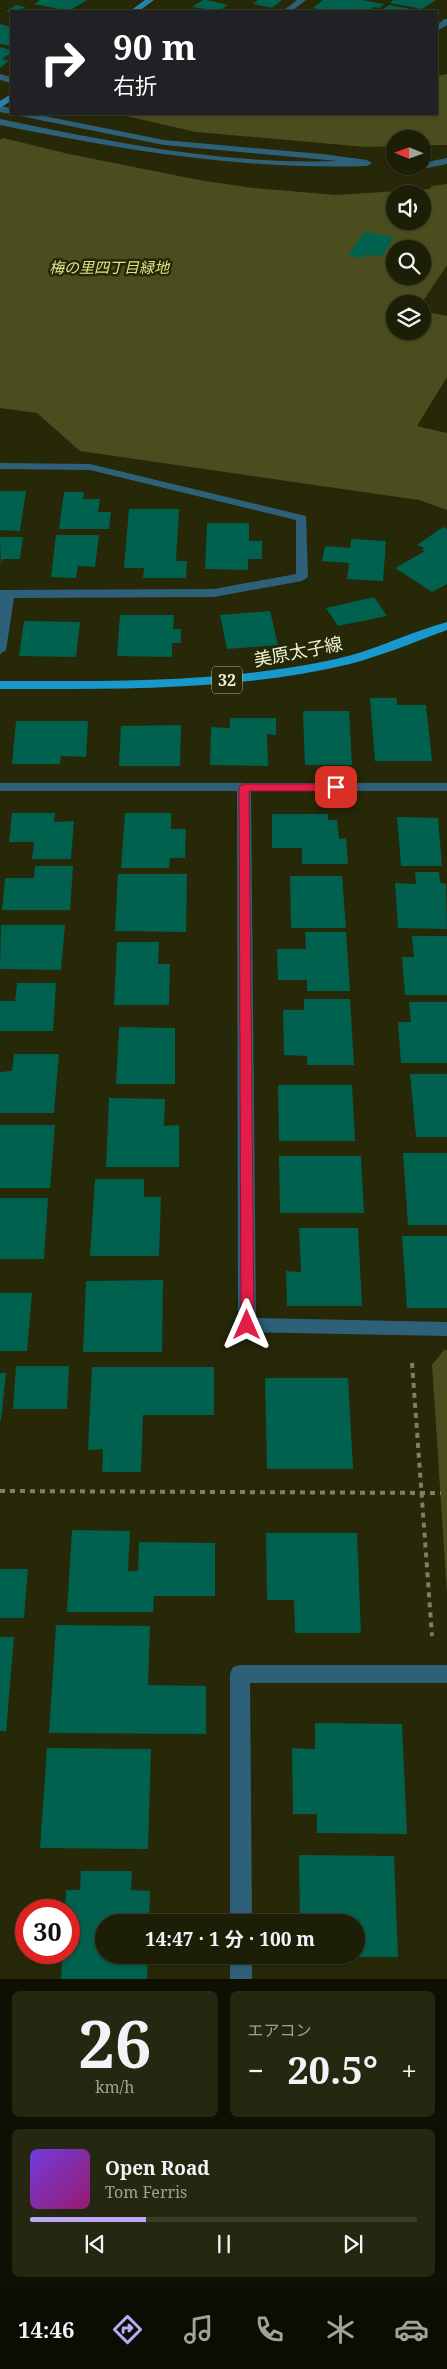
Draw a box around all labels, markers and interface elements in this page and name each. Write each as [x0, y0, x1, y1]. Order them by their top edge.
text: 90 m [113, 23, 196, 70]
icon: right [30, 30, 95, 95]
text: 右折 [113, 70, 157, 100]
north arrow [386, 130, 431, 175]
map controls [386, 130, 431, 340]
button: sound [386, 185, 431, 230]
button: search [386, 240, 431, 285]
park label: 梅の里四丁目緑地 [49, 257, 171, 277]
button: layers [386, 295, 431, 340]
street label: 美原太子線 [252, 631, 344, 671]
road number: 32 [212, 666, 242, 694]
pin [315, 766, 357, 808]
icon: arrive [322, 773, 350, 801]
position arrow [220, 1298, 272, 1350]
speed limit sign: 30 [15, 1899, 80, 1964]
text: 14:47 · 1 分 · 100 m [145, 1926, 315, 1952]
text: 26 [78, 1999, 151, 2087]
text: エアコン [248, 2019, 312, 2041]
text: 20.5° [287, 2043, 378, 2095]
text: − [248, 2051, 264, 2089]
text: + [401, 2051, 417, 2089]
text: km/h [95, 2076, 134, 2098]
text: Open Road [105, 2155, 210, 2181]
text: Tom Ferris [105, 2181, 187, 2203]
icon: previous [81, 2230, 109, 2258]
icon: pause [210, 2230, 238, 2258]
icon: next [339, 2230, 367, 2258]
icon: directions [110, 2312, 145, 2347]
icon: music [181, 2312, 216, 2347]
icon: phone [252, 2312, 287, 2347]
icon: climate [323, 2312, 358, 2347]
icon: car [394, 2312, 429, 2347]
text: 14:46 [18, 2314, 74, 2344]

